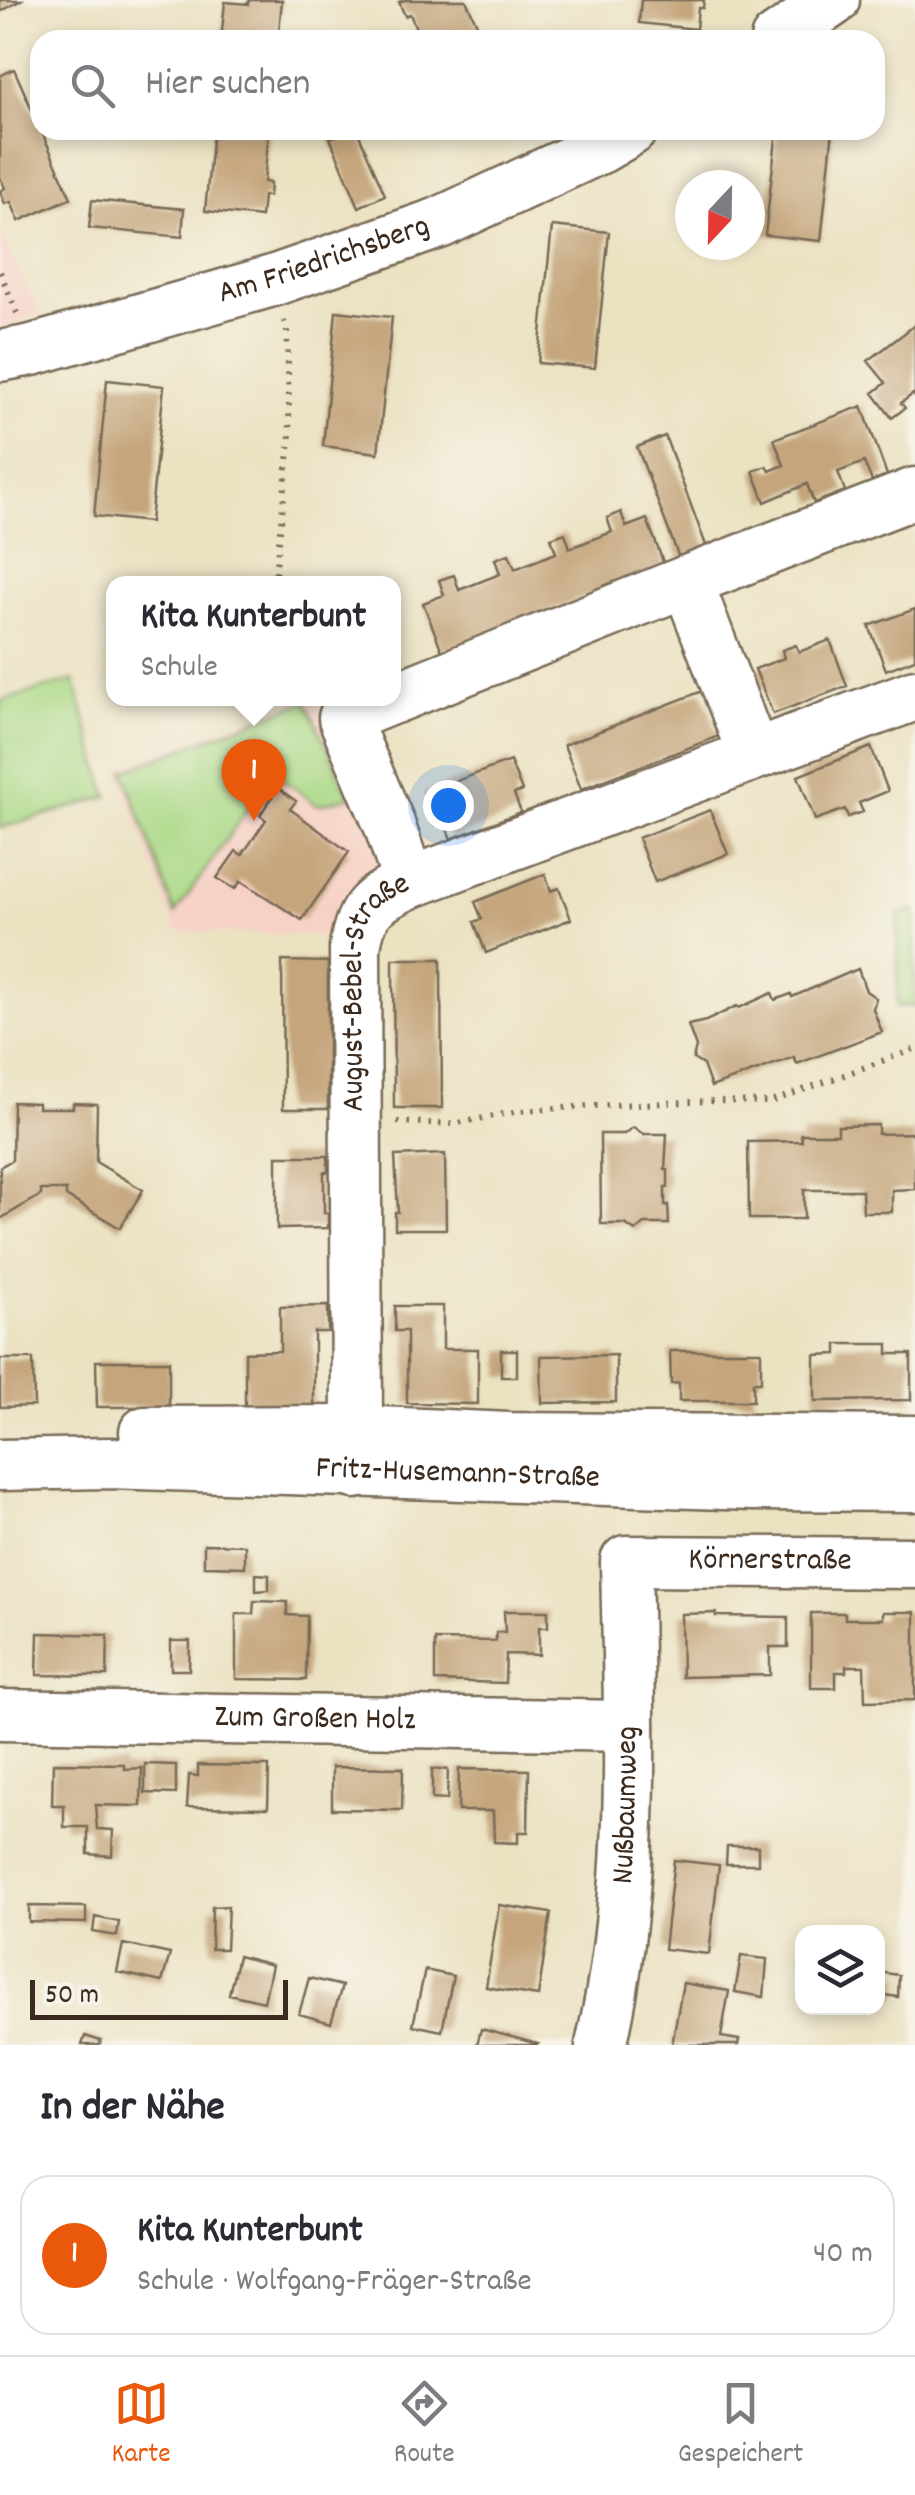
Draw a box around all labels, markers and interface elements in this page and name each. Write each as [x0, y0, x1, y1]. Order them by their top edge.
search box [30, 30, 885, 140]
icon: search [65, 58, 120, 113]
text: Hier suchen [145, 58, 310, 113]
north arrow [675, 170, 765, 260]
street label: Am Friedrichsberg [213, 205, 436, 318]
popup [106, 576, 401, 706]
text: Kita Kunterbunt [141, 591, 366, 646]
text: Schule [141, 646, 218, 692]
pin: 1 [222, 738, 286, 821]
your location [423, 780, 474, 831]
street label: August-Bebel-Straße [332, 863, 418, 1112]
street label: Fritz-Husemann-Straße [315, 1447, 601, 1503]
street label: Körnerstraße [688, 1538, 852, 1586]
street label: Zum Großen Holz [214, 1696, 416, 1745]
street label: Nußbaumweg [602, 1726, 652, 1886]
map controls [795, 1925, 885, 2015]
button: layers [795, 1925, 885, 2015]
scale bar [30, 1975, 288, 2020]
text: 50 m [45, 1977, 99, 2017]
text: In der Nähe [40, 2080, 225, 2140]
text: Kita Kunterbunt [137, 2205, 363, 2260]
text: 1 [71, 2232, 78, 2278]
text: 40 m [813, 2232, 873, 2278]
text: Schule · Wolfgang-Fräger-Straße [137, 2260, 531, 2306]
tab: Karte [112, 2376, 171, 2476]
tab: Route [394, 2376, 455, 2476]
tab: Gespeichert [678, 2376, 803, 2476]

